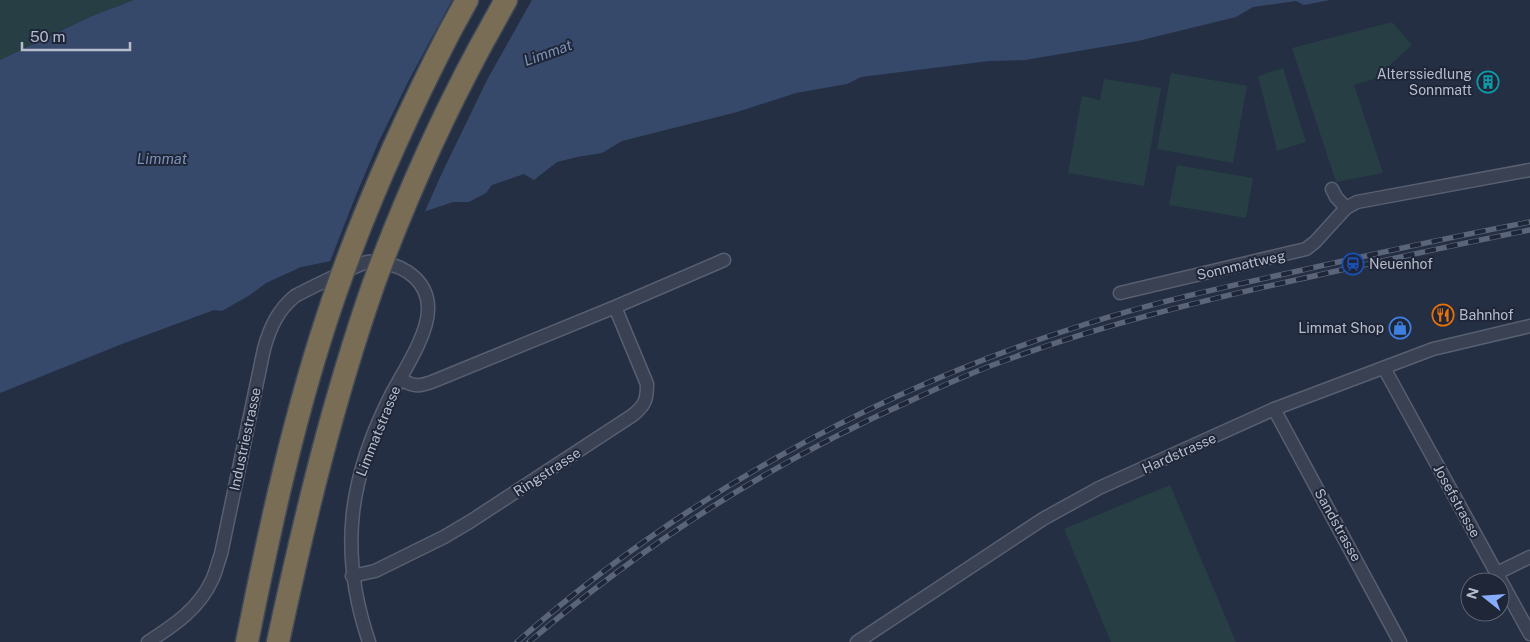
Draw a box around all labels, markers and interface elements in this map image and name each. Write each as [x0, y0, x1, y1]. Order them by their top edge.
scale bar [22, 20, 130, 52]
text: 50 m [30, 28, 65, 45]
water label: Limmat [521, 36, 575, 69]
place label: Alterssiedlung Sonnmatt [1377, 66, 1472, 98]
building icon: Alterssiedlung Sonnmatt [1476, 70, 1500, 94]
water label: Limmat [137, 150, 187, 167]
street label: Sonnmattweg [1195, 247, 1287, 283]
station icon: Neuenhof [1341, 252, 1365, 276]
place label: Neuenhof [1369, 256, 1433, 272]
restaurant icon: Bahnhof [1431, 303, 1455, 327]
place label: Bahnhof [1459, 307, 1514, 323]
shop icon: Limmat Shop [1388, 316, 1412, 340]
place label: Limmat Shop [1298, 320, 1384, 336]
street label: Limmatstrasse [353, 383, 403, 479]
street label: Industriestrasse [226, 386, 264, 492]
street label: Hardstrasse [1139, 430, 1219, 476]
street label: Ringstrasse [510, 444, 584, 500]
street label: Josefstrasse [1430, 462, 1484, 540]
street label: Sandstrasse [1311, 486, 1365, 564]
north arrow [1460, 572, 1510, 622]
text: N [1463, 586, 1482, 601]

